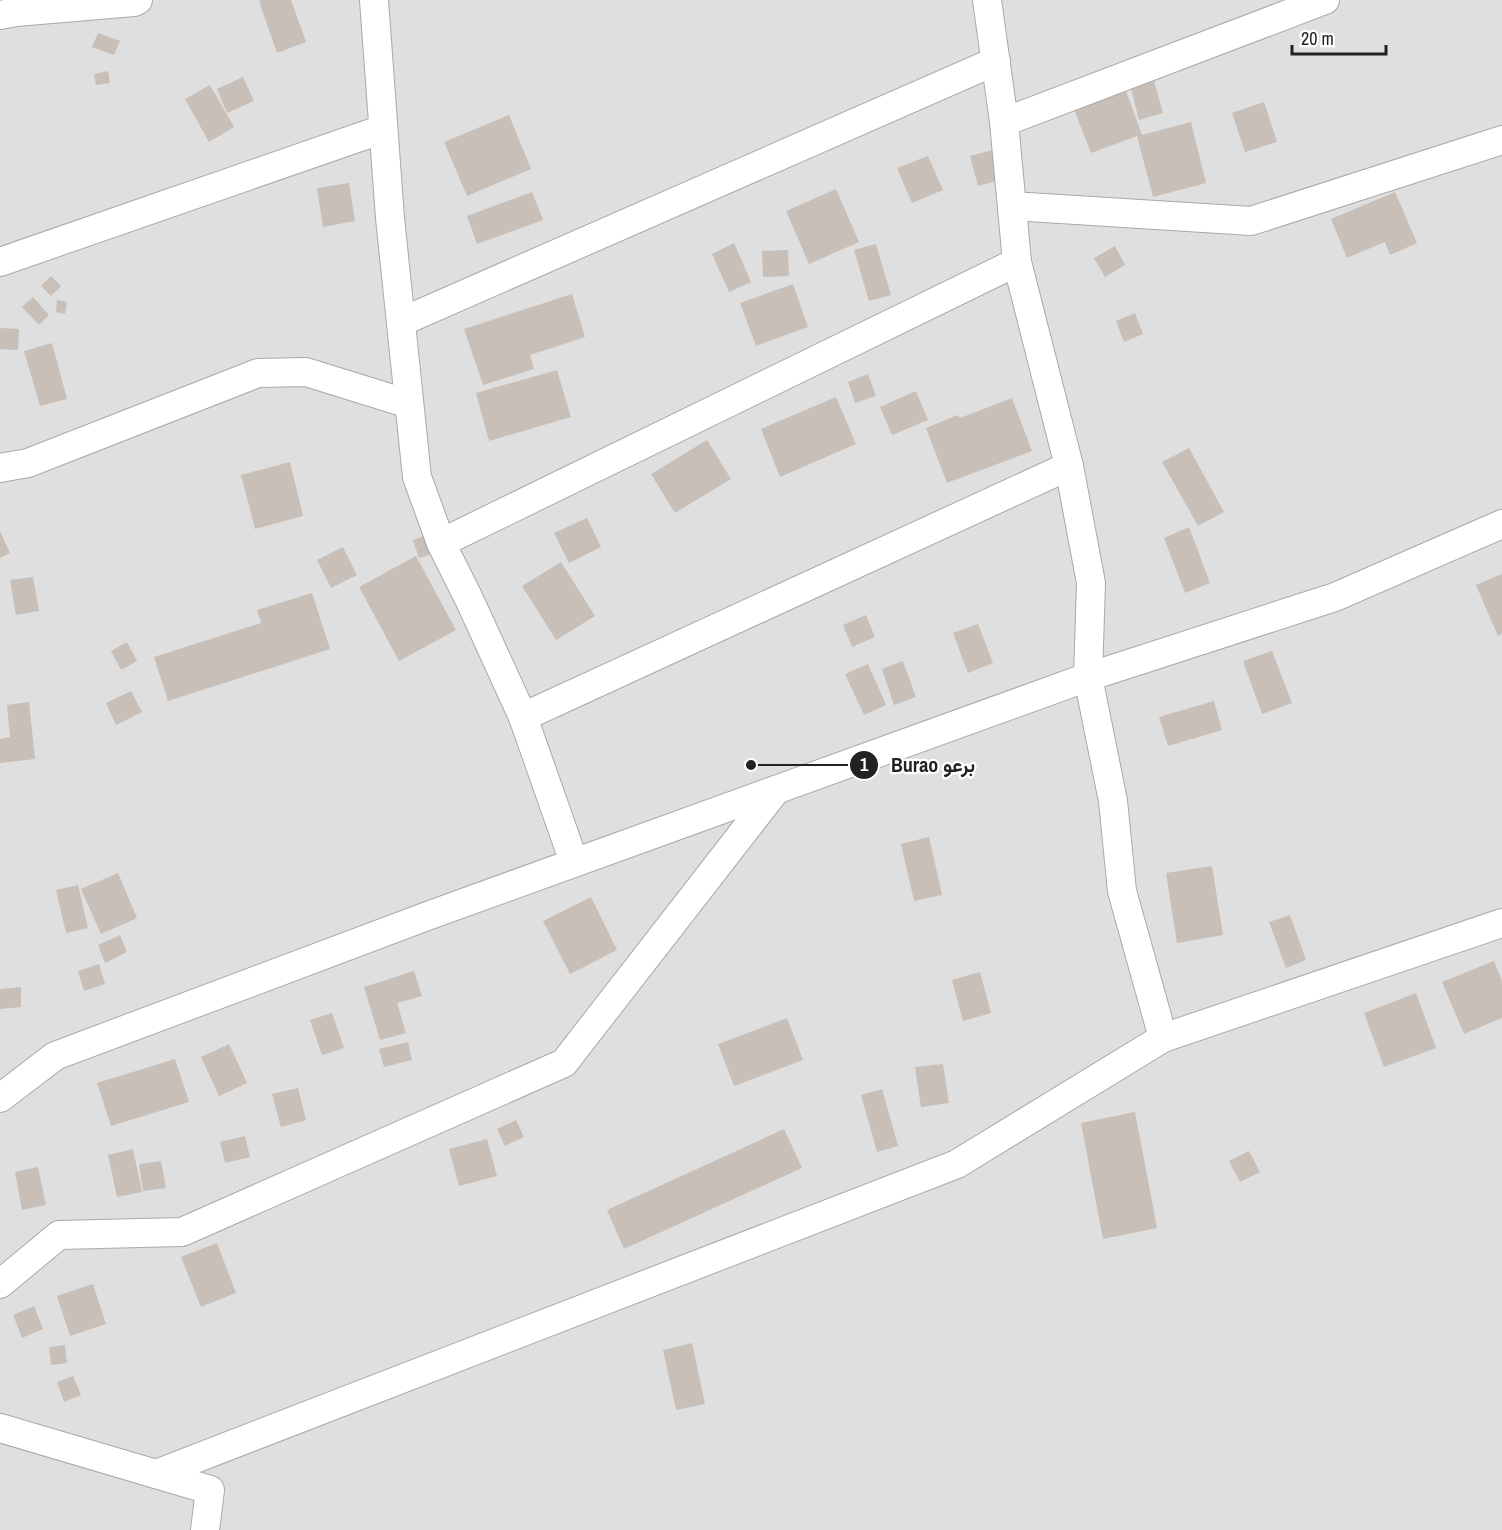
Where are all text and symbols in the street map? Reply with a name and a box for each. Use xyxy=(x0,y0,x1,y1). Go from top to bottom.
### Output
scale bar xyxy=(1292,18,1386,56)
text: 20 m xyxy=(1301,26,1334,51)
callout: Burao برعو xyxy=(849,746,987,784)
text: Burao برعو xyxy=(891,751,975,778)
text: 1 xyxy=(860,752,869,777)

